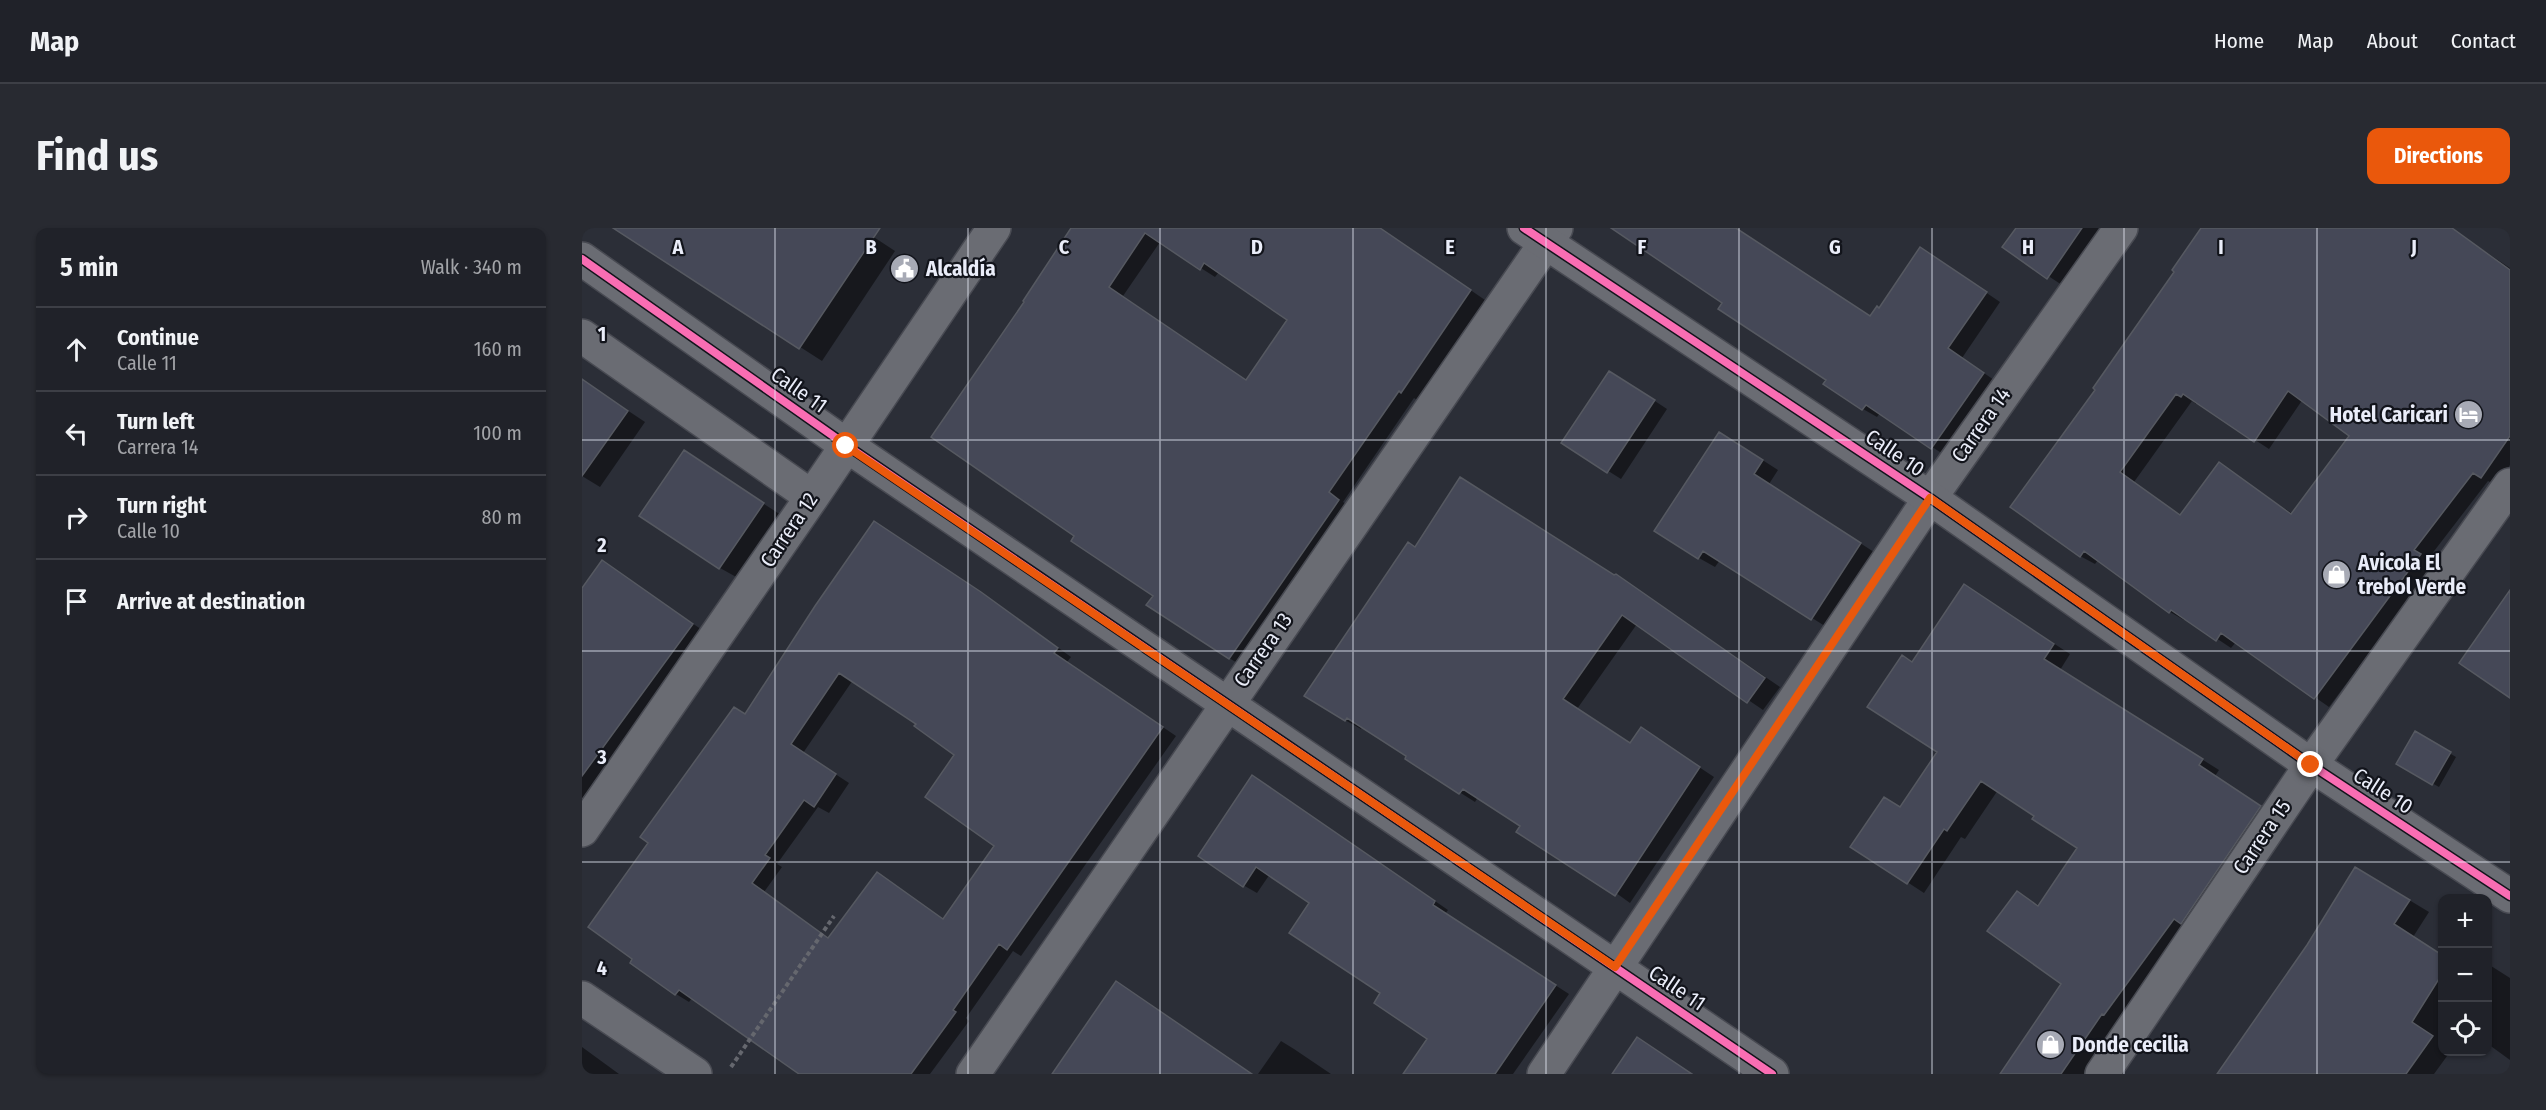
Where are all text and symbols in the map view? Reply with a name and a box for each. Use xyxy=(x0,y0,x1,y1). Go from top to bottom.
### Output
text: Map xyxy=(30,25,79,58)
text: Home xyxy=(2214,28,2264,54)
text: Map xyxy=(2297,28,2334,54)
text: About xyxy=(2367,28,2418,54)
text: Contact xyxy=(2451,28,2516,54)
button: Directions xyxy=(2367,128,2510,184)
text: Find us xyxy=(36,131,158,181)
text: A xyxy=(672,235,685,259)
text: B xyxy=(865,235,877,259)
text: C xyxy=(1059,235,1070,259)
text: D xyxy=(1251,235,1263,259)
text: E xyxy=(1445,235,1455,259)
text: F xyxy=(1638,235,1647,259)
text: G xyxy=(1829,235,1841,259)
text: H xyxy=(2022,235,2034,259)
text: I xyxy=(2218,235,2224,259)
text: J xyxy=(2410,235,2417,259)
text: 5 min xyxy=(60,252,118,283)
public building icon: Alcaldía xyxy=(889,253,921,285)
text: Walk · 340 m xyxy=(421,255,522,279)
place label: Alcaldía xyxy=(925,256,996,282)
text: 1 xyxy=(598,322,606,346)
text: Continue xyxy=(117,324,199,351)
icon: ahead xyxy=(60,333,93,366)
text: 160 m xyxy=(474,337,522,361)
text: Calle 11 xyxy=(117,351,177,375)
street label: Calle 11 xyxy=(766,361,832,419)
street label: Carrera 14 xyxy=(1946,383,2016,467)
hotel icon: Hotel Caricari xyxy=(2453,399,2485,431)
place label: Hotel Caricari xyxy=(2330,402,2448,428)
text: Turn left xyxy=(117,408,195,435)
icon: left xyxy=(60,417,93,450)
text: 100 m xyxy=(473,421,522,445)
street label: Calle 10 xyxy=(1860,424,1930,482)
route start xyxy=(832,432,858,458)
text: Carrera 14 xyxy=(117,435,198,459)
street label: Carrera 12 xyxy=(755,488,823,572)
text: Turn right xyxy=(117,492,206,519)
icon: right xyxy=(60,501,93,534)
text: 80 m xyxy=(482,505,522,529)
text: Calle 10 xyxy=(117,519,180,543)
text: 2 xyxy=(596,533,607,557)
place label: Avicola El trebol Verde xyxy=(2357,550,2467,600)
shop icon: Avicola El trebol Verde xyxy=(2321,559,2353,591)
icon: arrive xyxy=(60,585,93,618)
text: Arrive at destination xyxy=(117,588,305,615)
street label: Carrera 13 xyxy=(1228,608,1298,692)
text: 3 xyxy=(596,745,607,769)
route end xyxy=(2297,751,2323,777)
street label: Calle 10 xyxy=(2348,762,2418,820)
street label: Carrera 15 xyxy=(2227,795,2297,879)
map controls xyxy=(2438,894,2492,1056)
button: + xyxy=(2438,894,2492,948)
button: − xyxy=(2438,948,2492,1002)
text: 4 xyxy=(597,956,607,980)
street label: Calle 11 xyxy=(1644,960,1710,1016)
button: locate xyxy=(2438,1002,2492,1056)
shop icon: Donde cecilia xyxy=(2035,1029,2067,1061)
place label: Donde cecilia xyxy=(2072,1032,2189,1058)

